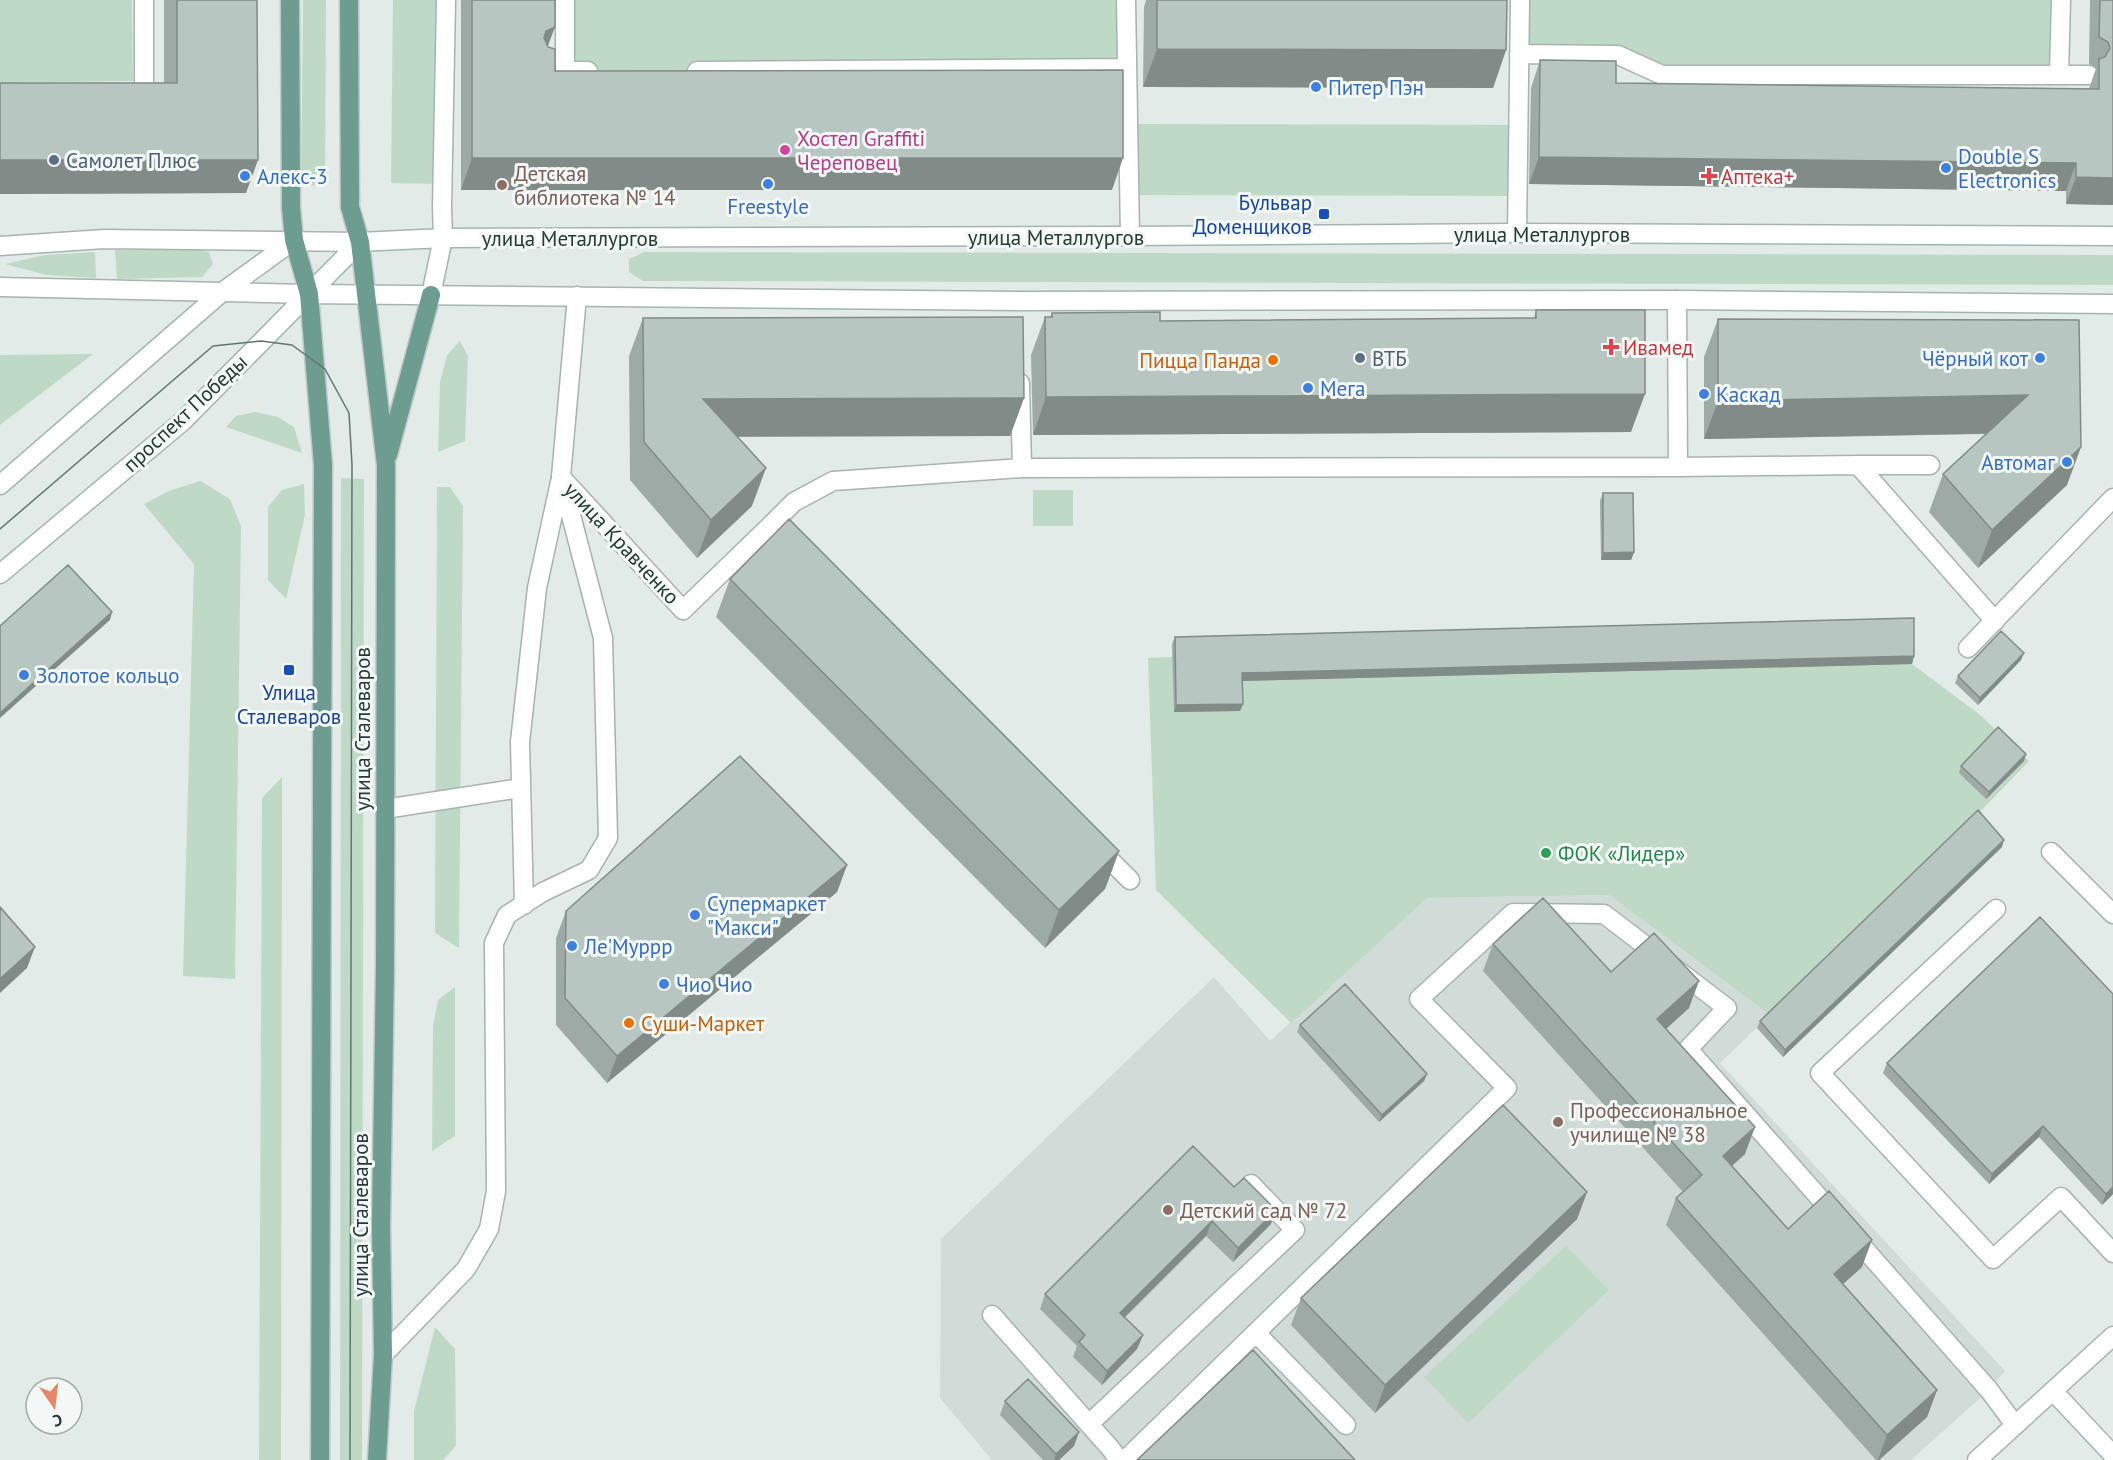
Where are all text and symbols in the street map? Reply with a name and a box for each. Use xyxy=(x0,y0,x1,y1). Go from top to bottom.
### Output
place label: Питер Пэн xyxy=(1328,74,1424,101)
marker: Питер Пэн xyxy=(1309,80,1323,94)
place label: Хостел Graffiti Череповец xyxy=(797,125,925,176)
marker: Хостел Graffiti Череповец xyxy=(778,143,792,157)
place label: Double S Electronics xyxy=(1958,143,2056,194)
place label: Самолет Плюс xyxy=(66,147,197,174)
marker: Самолет Плюс xyxy=(47,153,61,167)
place label: Детская библиотека № 14 xyxy=(514,160,676,211)
marker: Double S Electronics xyxy=(1939,161,1953,175)
place label: Алекс-3 xyxy=(257,163,328,190)
place label: Аптека+ xyxy=(1721,163,1794,190)
marker: Алекс-3 xyxy=(238,169,252,183)
marker: Аптека+ xyxy=(1702,169,1716,183)
marker: Freestyle xyxy=(761,177,775,191)
marker: Детская библиотека № 14 xyxy=(495,178,509,192)
place label: Бульвар Доменщиков xyxy=(1193,189,1312,240)
place label: Freestyle xyxy=(727,193,809,220)
marker: Бульвар Доменщиков xyxy=(1317,207,1331,221)
street label: улица Металлургов xyxy=(1454,221,1630,248)
street label: улица Металлургов xyxy=(968,224,1144,251)
street label: улица Металлургов xyxy=(482,225,658,252)
place label: Ивамед xyxy=(1623,334,1693,361)
marker: Ивамед xyxy=(1604,340,1618,354)
place label: ВТБ xyxy=(1372,345,1407,372)
place label: Чёрный кот xyxy=(1922,345,2029,372)
place label: Пицца Панда xyxy=(1139,347,1261,374)
street label: проспект Победы xyxy=(117,348,253,478)
marker: ВТБ xyxy=(1353,351,1367,365)
marker: Чёрный кот xyxy=(2033,351,2047,365)
marker: Пицца Панда xyxy=(1266,353,1280,367)
place label: Мега xyxy=(1320,375,1365,402)
marker: Мега xyxy=(1301,381,1315,395)
place label: Каскад xyxy=(1716,381,1781,408)
marker: Каскад xyxy=(1697,387,1711,401)
place label: Автомаг xyxy=(1981,449,2055,476)
marker: Автомаг xyxy=(2060,455,2074,469)
street label: улица Кравченко xyxy=(558,476,686,610)
street label: улица Сталеваров xyxy=(349,647,376,811)
place label: Золотое кольцо xyxy=(36,662,180,689)
marker: Улица Сталеваров xyxy=(282,663,296,677)
marker: Золотое кольцо xyxy=(17,668,31,682)
place label: Улица Сталеваров xyxy=(237,679,341,730)
place label: ФОК «Лидер» xyxy=(1558,840,1685,867)
marker: ФОК «Лидер» xyxy=(1539,846,1553,860)
place label: Супермаркет "Макси" xyxy=(707,890,827,941)
marker: Супермаркет "Макси" xyxy=(688,908,702,922)
place label: Ле'Муррр xyxy=(583,933,673,960)
marker: Ле'Муррр xyxy=(565,939,579,953)
place label: Чио Чио xyxy=(676,971,752,998)
marker: Чио Чио xyxy=(657,977,671,991)
place label: Суши-Маркет xyxy=(641,1010,765,1037)
marker: Суши-Маркет xyxy=(622,1016,636,1030)
place label: Профессиональное училище № 38 xyxy=(1570,1097,1748,1148)
marker: Профессиональное училище № 38 xyxy=(1551,1115,1565,1129)
street label: улица Сталеваров xyxy=(347,1133,374,1297)
place label: Детский сад № 72 xyxy=(1180,1197,1347,1224)
marker: Детский сад № 72 xyxy=(1161,1203,1175,1217)
north arrow xyxy=(24,1376,84,1436)
text: С xyxy=(51,1410,64,1431)

